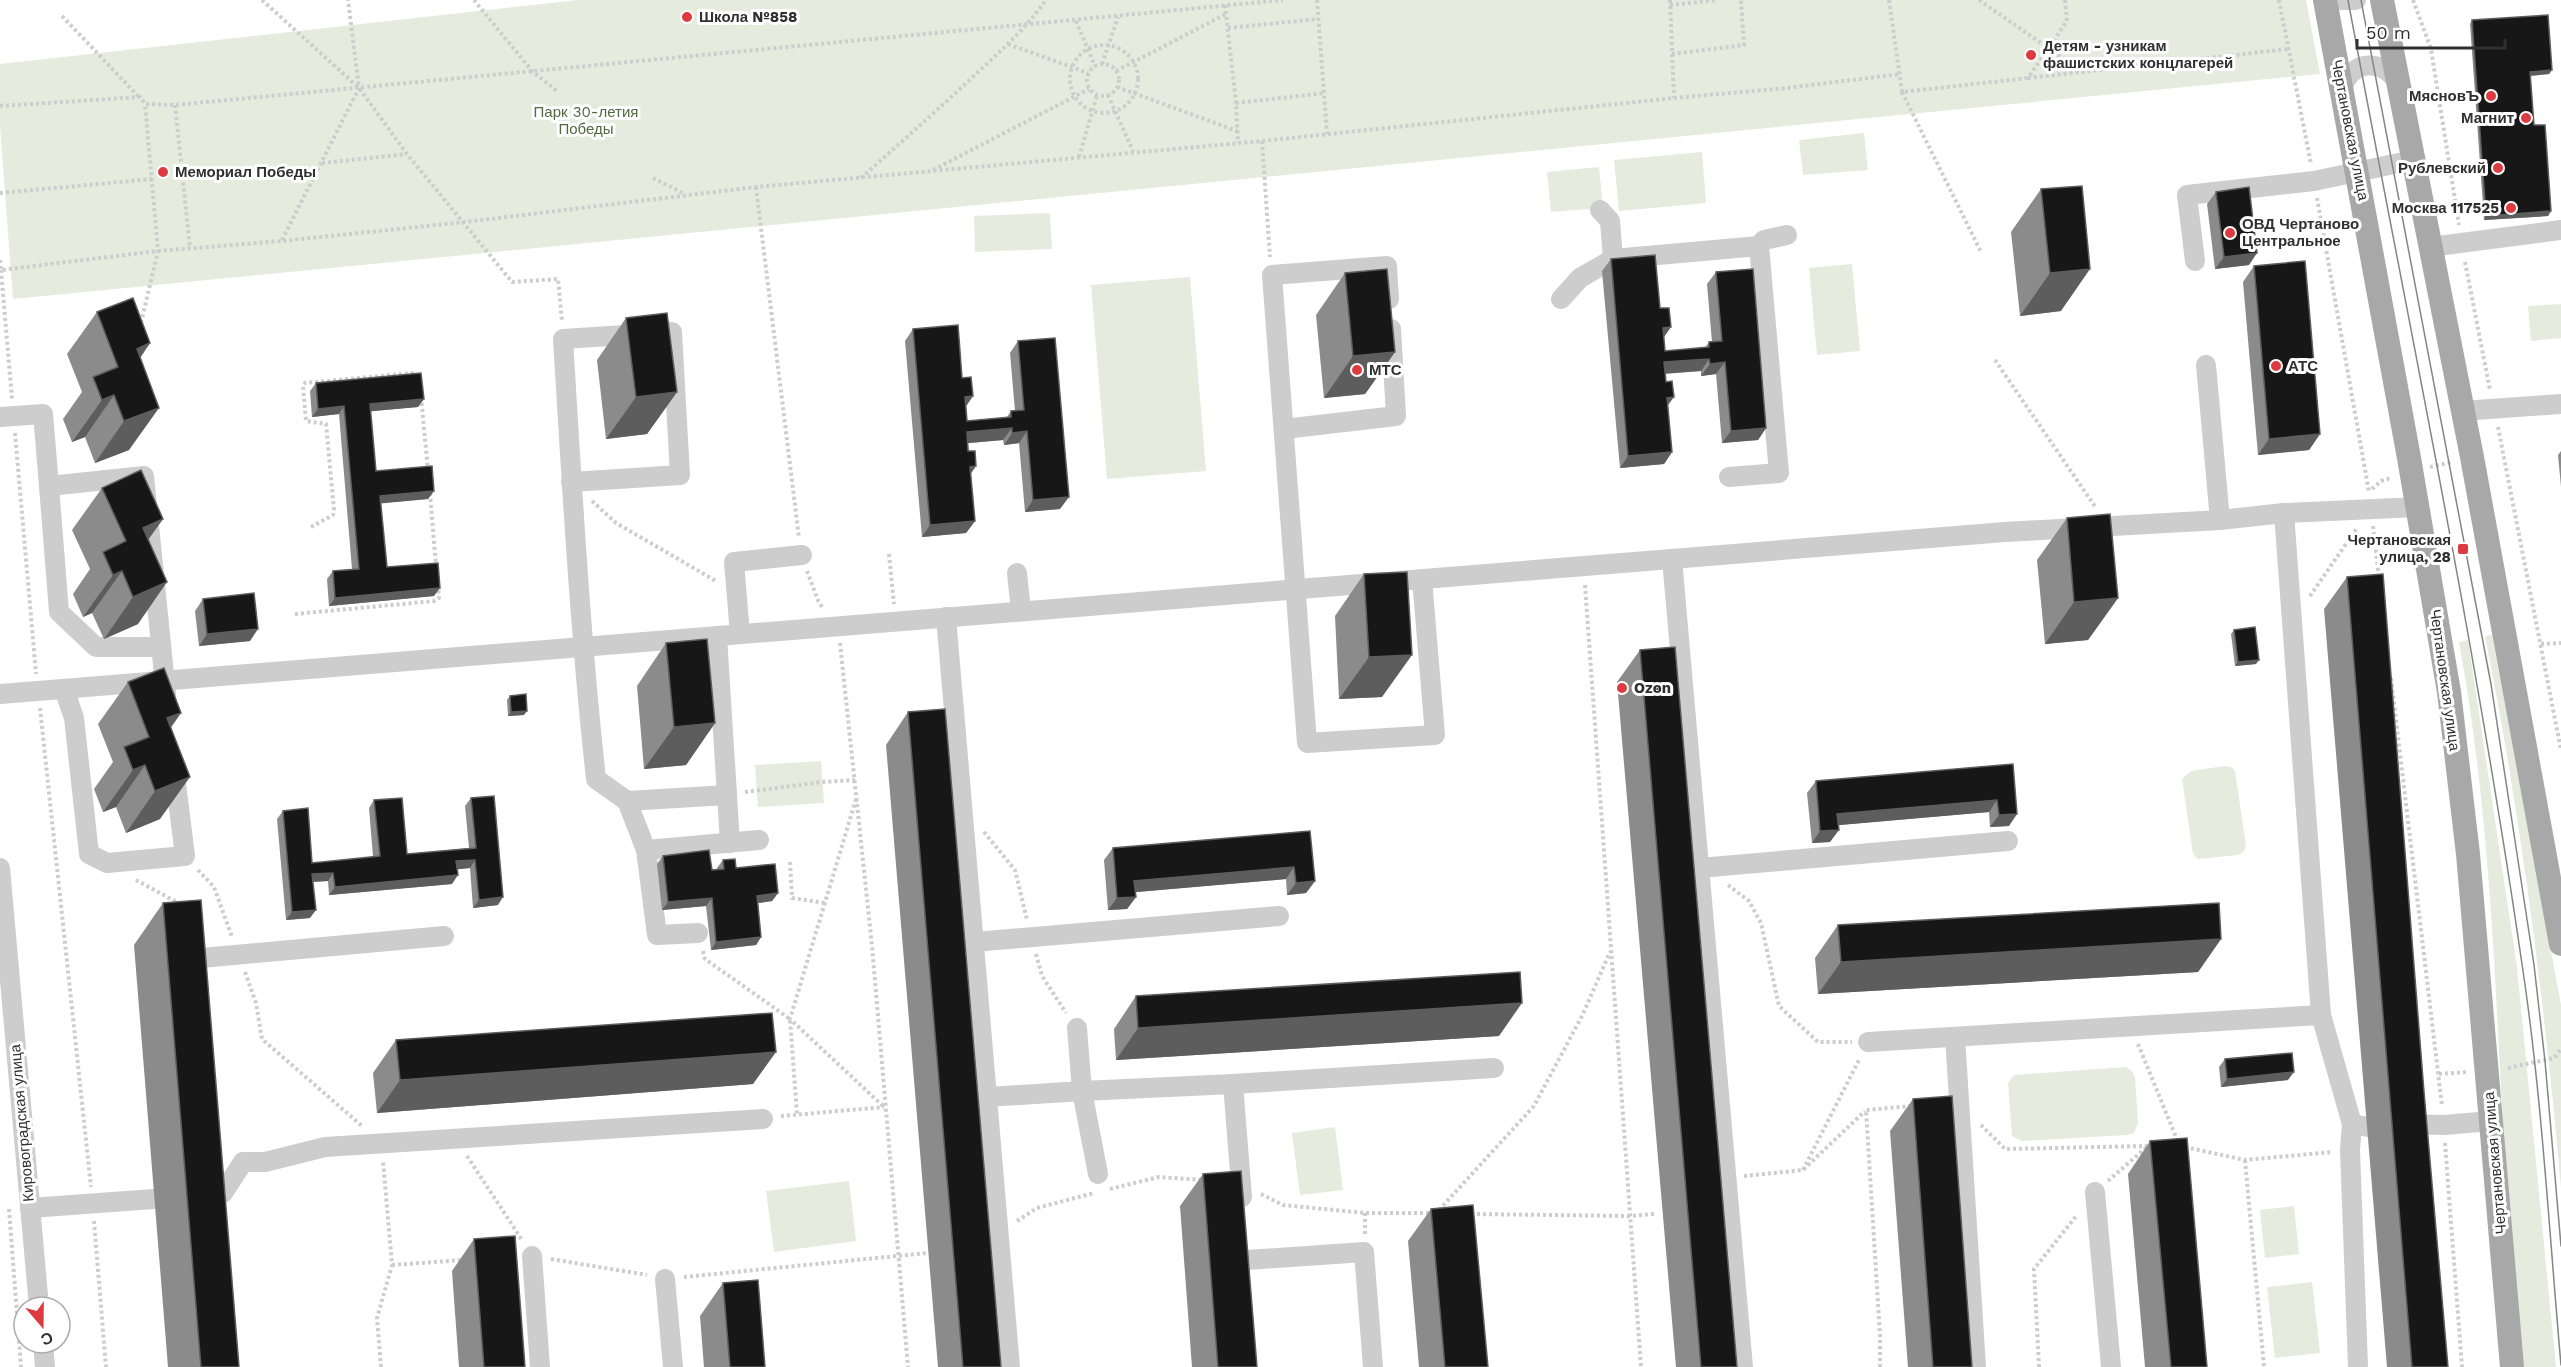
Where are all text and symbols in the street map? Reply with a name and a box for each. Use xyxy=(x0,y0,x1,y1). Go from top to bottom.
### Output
place label: Школа №858 xyxy=(699,8,797,26)
marker: Школа №858 xyxy=(680,10,694,24)
scale bar xyxy=(2357,12,2506,50)
text: 50 m xyxy=(2366,22,2411,43)
place label: Детям - узникам фашистских концлагерей xyxy=(2043,37,2233,72)
marker: Детям - узникам фашистских концлагерей xyxy=(2024,48,2038,62)
street label: Чертановская улица xyxy=(2328,58,2373,203)
place label: МясновЪ xyxy=(2409,87,2479,105)
marker: МясновЪ xyxy=(2484,89,2498,103)
park label: Парк 30-летия Победы xyxy=(534,103,638,138)
place label: Магнит xyxy=(2461,109,2514,127)
marker: Магнит xyxy=(2519,111,2533,125)
place label: Рублевский xyxy=(2398,159,2486,177)
marker: Рублевский xyxy=(2491,161,2505,175)
place label: Мемориал Победы xyxy=(175,163,316,181)
marker: Мемориал Победы xyxy=(156,165,170,179)
place label: Москва 117525 xyxy=(2392,199,2499,217)
marker: Москва 117525 xyxy=(2504,201,2518,215)
place label: ОВД Чертаново Центральное xyxy=(2242,215,2359,250)
marker: ОВД Чертаново Центральное xyxy=(2223,226,2237,240)
place label: АТС xyxy=(2288,357,2318,375)
marker: АТС xyxy=(2269,359,2283,373)
place label: МТС xyxy=(1369,361,1402,379)
marker: МТС xyxy=(1350,363,1364,377)
place label: Чертановская улица, 28 xyxy=(2347,531,2451,566)
marker: Чертановская улица, 28 xyxy=(2456,542,2470,556)
street label: Чертановская улица xyxy=(2426,608,2464,753)
place label: Ozon xyxy=(1634,679,1671,697)
marker: Ozon xyxy=(1615,681,1629,695)
street label: Кировоградская улица xyxy=(6,1043,38,1203)
street label: Чертановская улица xyxy=(2480,1090,2510,1235)
north arrow xyxy=(12,1295,72,1355)
text: С xyxy=(38,1328,56,1350)

